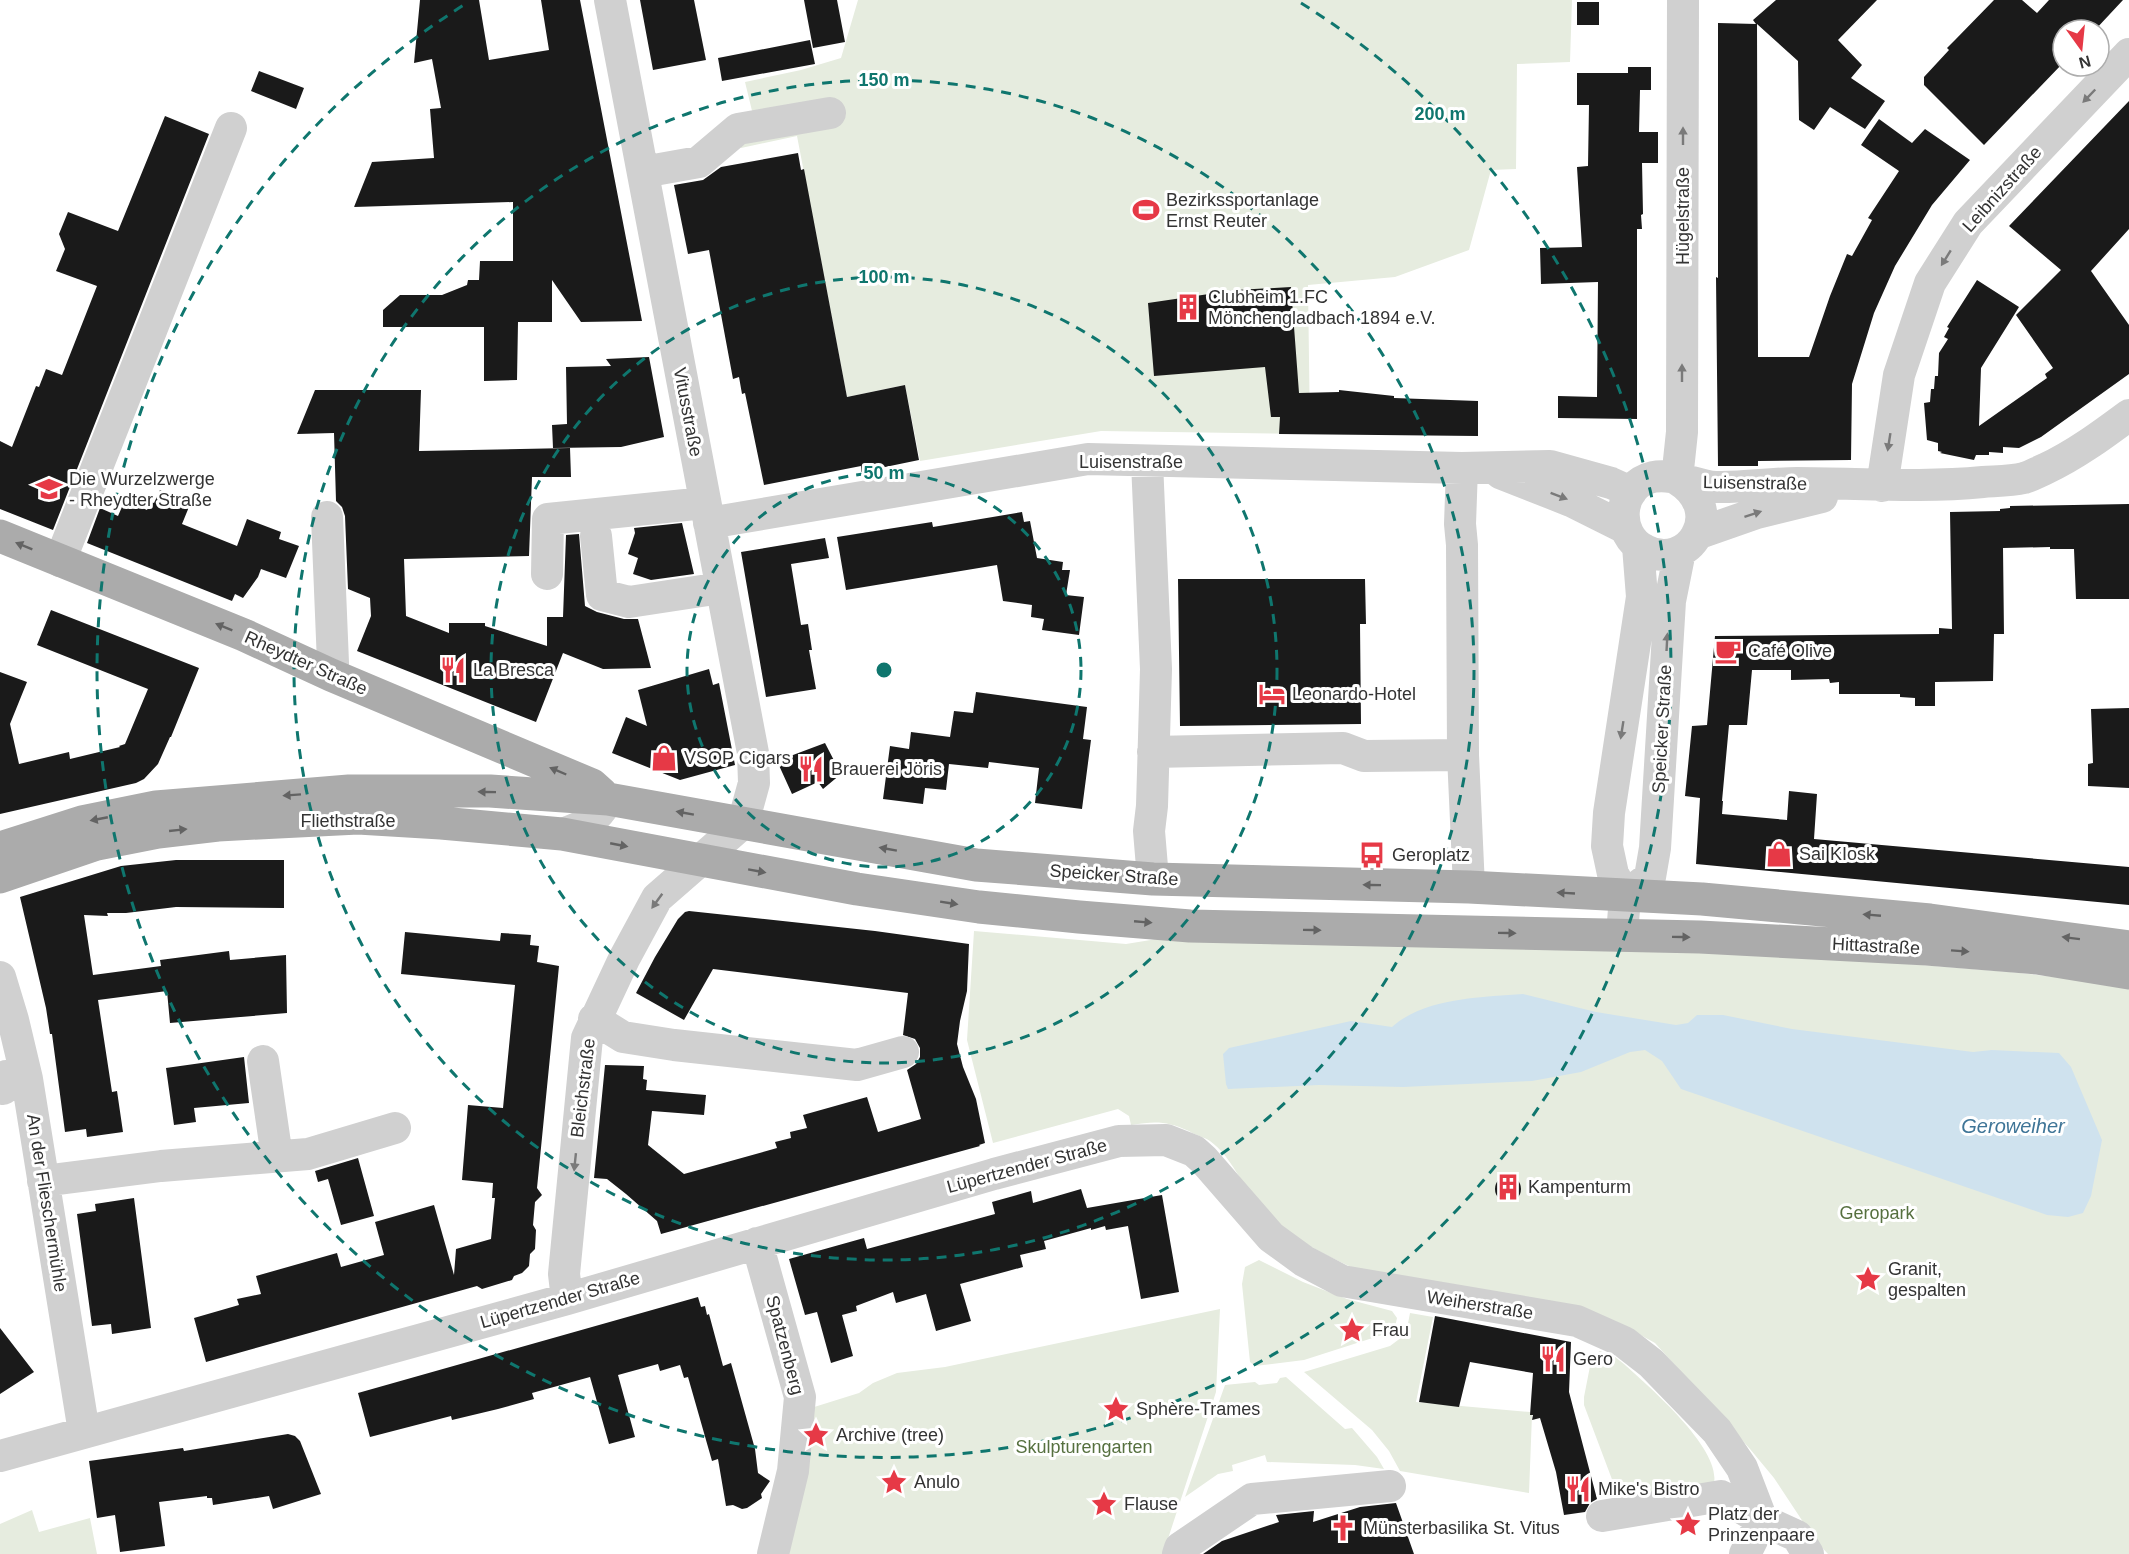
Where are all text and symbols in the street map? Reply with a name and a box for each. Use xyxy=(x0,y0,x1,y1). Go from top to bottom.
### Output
north arrow xyxy=(2051,18,2111,78)
text: N xyxy=(2077,52,2093,72)
text: 150 m xyxy=(858,70,910,90)
one-way arrow xyxy=(2082,89,2096,103)
text: 200 m xyxy=(1414,104,1466,124)
one-way arrow xyxy=(1678,127,1688,146)
street label: Leibnizstraße xyxy=(1958,142,2046,236)
street label: Hügelstraße xyxy=(1673,167,1693,265)
place label: Bezirkssportanlage Ernst Reuter xyxy=(1166,190,1319,231)
sports icon: Bezirkssportanlage Ernst Reuter xyxy=(1131,195,1161,225)
one-way arrow xyxy=(1940,249,1951,266)
text: 100 m xyxy=(858,267,910,287)
place label: Clubheim 1.FC Mönchengladbach 1894 e.V. xyxy=(1208,287,1436,328)
building icon: Clubheim 1.FC Mönchengladbach 1894 e.V. xyxy=(1173,292,1203,322)
one-way arrow xyxy=(1677,364,1687,383)
street label: Vitusstraße xyxy=(670,366,706,458)
one-way arrow xyxy=(1884,433,1893,452)
street label: Luisenstraße xyxy=(1079,452,1183,472)
text: 50 m xyxy=(863,463,905,483)
place label: Die Wurzelzwerge - Rheydter Straße xyxy=(69,469,215,510)
street label: Luisenstraße xyxy=(1703,472,1807,494)
school or university icon: Die Wurzelzwerge - Rheydter Straße xyxy=(34,474,64,504)
one-way arrow xyxy=(1550,492,1568,501)
one-way arrow xyxy=(1744,509,1762,519)
one-way arrow xyxy=(15,541,33,550)
one-way arrow xyxy=(215,622,233,632)
street label: Rheydter Straße xyxy=(242,627,370,699)
one-way arrow xyxy=(1663,633,1672,652)
cafe icon: Café Olive xyxy=(1713,636,1743,666)
place label: Café Olive xyxy=(1748,641,1832,661)
restaurant icon: La Bresca xyxy=(438,655,468,685)
place label: La Bresca xyxy=(473,660,555,680)
centre of rings xyxy=(874,660,894,680)
street label: Speicker Straße xyxy=(1649,664,1675,794)
hotel icon: Leonardo-Hotel xyxy=(1257,679,1287,709)
place label: Leonardo-Hotel xyxy=(1292,684,1416,704)
one-way arrow xyxy=(1617,720,1626,739)
shop icon: VSOP Cigars xyxy=(649,743,679,773)
place label: VSOP Cigars xyxy=(684,748,791,768)
restaurant icon: Brauerei Jöris xyxy=(796,754,826,784)
place label: Brauerei Jöris xyxy=(831,759,942,779)
one-way arrow xyxy=(548,766,566,776)
one-way arrow xyxy=(477,787,496,796)
one-way arrow xyxy=(282,791,301,800)
one-way arrow xyxy=(675,808,694,817)
street label: Fliethstraße xyxy=(300,811,396,831)
one-way arrow xyxy=(89,815,108,824)
one-way arrow xyxy=(168,825,187,835)
shop icon: Sai KIosk xyxy=(1764,839,1794,869)
bus stop icon: Geroplatz xyxy=(1357,840,1387,870)
one-way arrow xyxy=(610,841,629,850)
one-way arrow xyxy=(878,844,897,853)
place label: Sai KIosk xyxy=(1799,844,1876,864)
place label: Geroplatz xyxy=(1392,845,1470,865)
street label: Speicker Straße xyxy=(1049,861,1179,889)
one-way arrow xyxy=(748,867,767,876)
one-way arrow xyxy=(1362,880,1381,890)
one-way arrow xyxy=(1557,888,1576,897)
one-way arrow xyxy=(651,892,663,908)
one-way arrow xyxy=(940,898,959,907)
one-way arrow xyxy=(1862,910,1881,920)
one-way arrow xyxy=(1134,917,1153,927)
one-way arrow xyxy=(1303,925,1322,934)
one-way arrow xyxy=(1498,929,1517,938)
one-way arrow xyxy=(1671,932,1690,941)
street label: Hittastraße xyxy=(1832,934,1920,958)
one-way arrow xyxy=(2062,934,2081,943)
one-way arrow xyxy=(1950,946,1969,955)
street label: Bleichstraße xyxy=(567,1037,599,1139)
street label: An der Flieschermühle xyxy=(23,1112,71,1294)
water label: Geroweiher xyxy=(1961,1115,2066,1137)
street label: Lüpertzender Straße xyxy=(945,1135,1109,1197)
one-way arrow xyxy=(570,1153,580,1172)
building icon: Kampenturm xyxy=(1493,1172,1523,1202)
place label: Kampenturm xyxy=(1528,1177,1631,1197)
park label: Geropark xyxy=(1839,1203,1916,1223)
place label: Granit, gespalten xyxy=(1888,1259,1966,1300)
place icon: Granit, gespalten xyxy=(1853,1264,1883,1294)
street label: Lüpertzender Straße xyxy=(478,1268,642,1332)
street label: Weiherstraße xyxy=(1425,1287,1535,1323)
street label: Spatzenberg xyxy=(762,1293,808,1397)
place icon: Frau xyxy=(1337,1315,1367,1345)
place label: Frau xyxy=(1372,1320,1409,1340)
restaurant icon: Gero xyxy=(1538,1344,1568,1374)
place label: Gero xyxy=(1573,1349,1613,1369)
place icon: Sphère-Trames xyxy=(1101,1394,1131,1424)
place label: Sphère-Trames xyxy=(1136,1399,1260,1419)
place icon: Archive (tree) xyxy=(801,1420,831,1450)
place label: Archive (tree) xyxy=(836,1425,944,1445)
park label: Skulpturengarten xyxy=(1015,1437,1153,1457)
place icon: Anulo xyxy=(879,1467,909,1497)
place label: Anulo xyxy=(914,1472,960,1492)
restaurant icon: Mike's Bistro xyxy=(1563,1474,1593,1504)
place label: Mike's Bistro xyxy=(1598,1479,1699,1499)
place icon: Flause xyxy=(1089,1489,1119,1519)
place label: Flause xyxy=(1124,1494,1178,1514)
place label: Platz der Prinzenpaare xyxy=(1708,1504,1815,1545)
place icon: Platz der Prinzenpaare xyxy=(1673,1509,1703,1539)
church icon: Münsterbasilika St. Vitus xyxy=(1328,1513,1358,1543)
place label: Münsterbasilika St. Vitus xyxy=(1363,1518,1560,1538)

